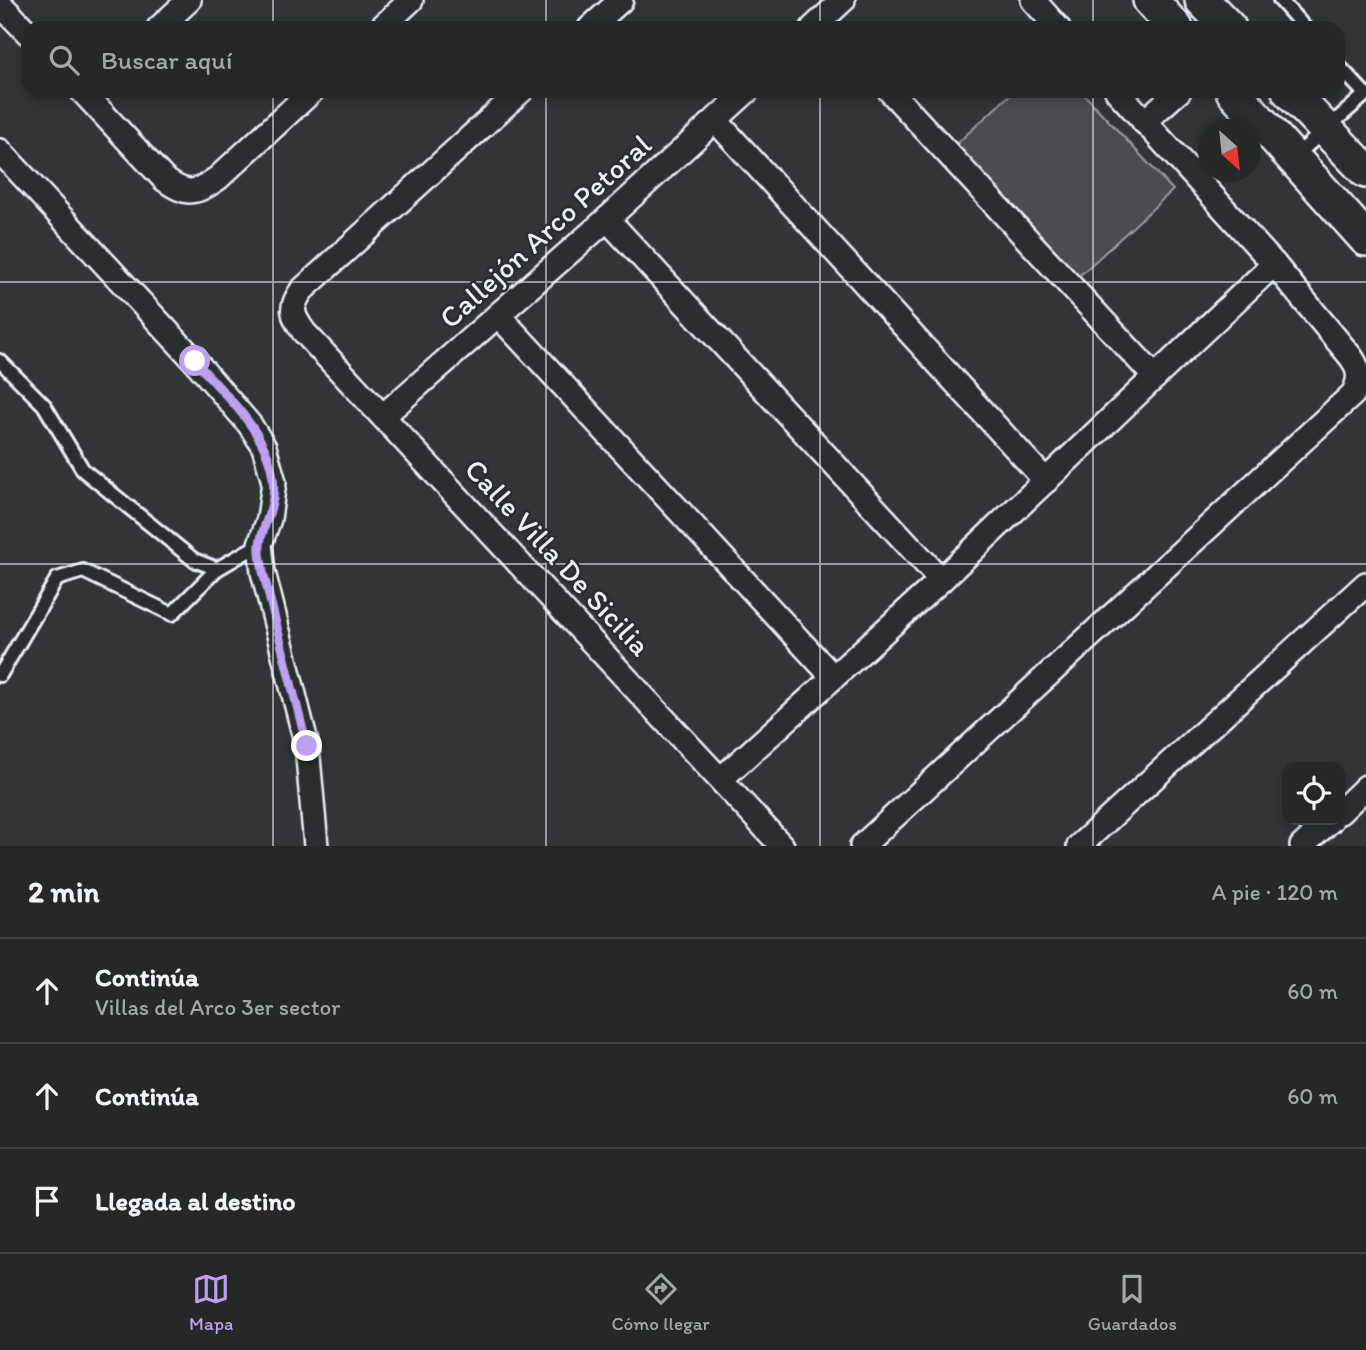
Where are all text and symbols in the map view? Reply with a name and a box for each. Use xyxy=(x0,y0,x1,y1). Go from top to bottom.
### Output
search box xyxy=(21,21,1345,98)
icon: search xyxy=(45,41,83,79)
text: Buscar aquí xyxy=(101,44,232,76)
north arrow xyxy=(1198,119,1261,182)
street label: Callejón Arco Petoral xyxy=(431,126,659,336)
route start xyxy=(179,345,210,376)
street label: Calle Villa De Sicilia xyxy=(457,451,659,664)
route end xyxy=(291,730,322,761)
map controls xyxy=(1282,762,1345,825)
button: locate xyxy=(1282,762,1345,825)
text: 2 min xyxy=(28,873,99,910)
text: A pie · 120 m xyxy=(1212,878,1338,906)
text: Continúa xyxy=(95,961,199,993)
icon: ahead xyxy=(28,972,66,1010)
text: 60 m xyxy=(1287,977,1338,1005)
text: Villas del Arco 3er sector xyxy=(95,993,340,1021)
icon: ahead xyxy=(28,1077,66,1115)
text: Continúa xyxy=(95,1080,199,1112)
text: 60 m xyxy=(1287,1082,1338,1110)
icon: arrive xyxy=(28,1182,66,1220)
text: Llegada al destino xyxy=(95,1185,296,1217)
tab: Mapa xyxy=(189,1270,233,1335)
tab: Cómo llegar xyxy=(611,1270,710,1335)
tab: Guardados xyxy=(1088,1270,1177,1335)

